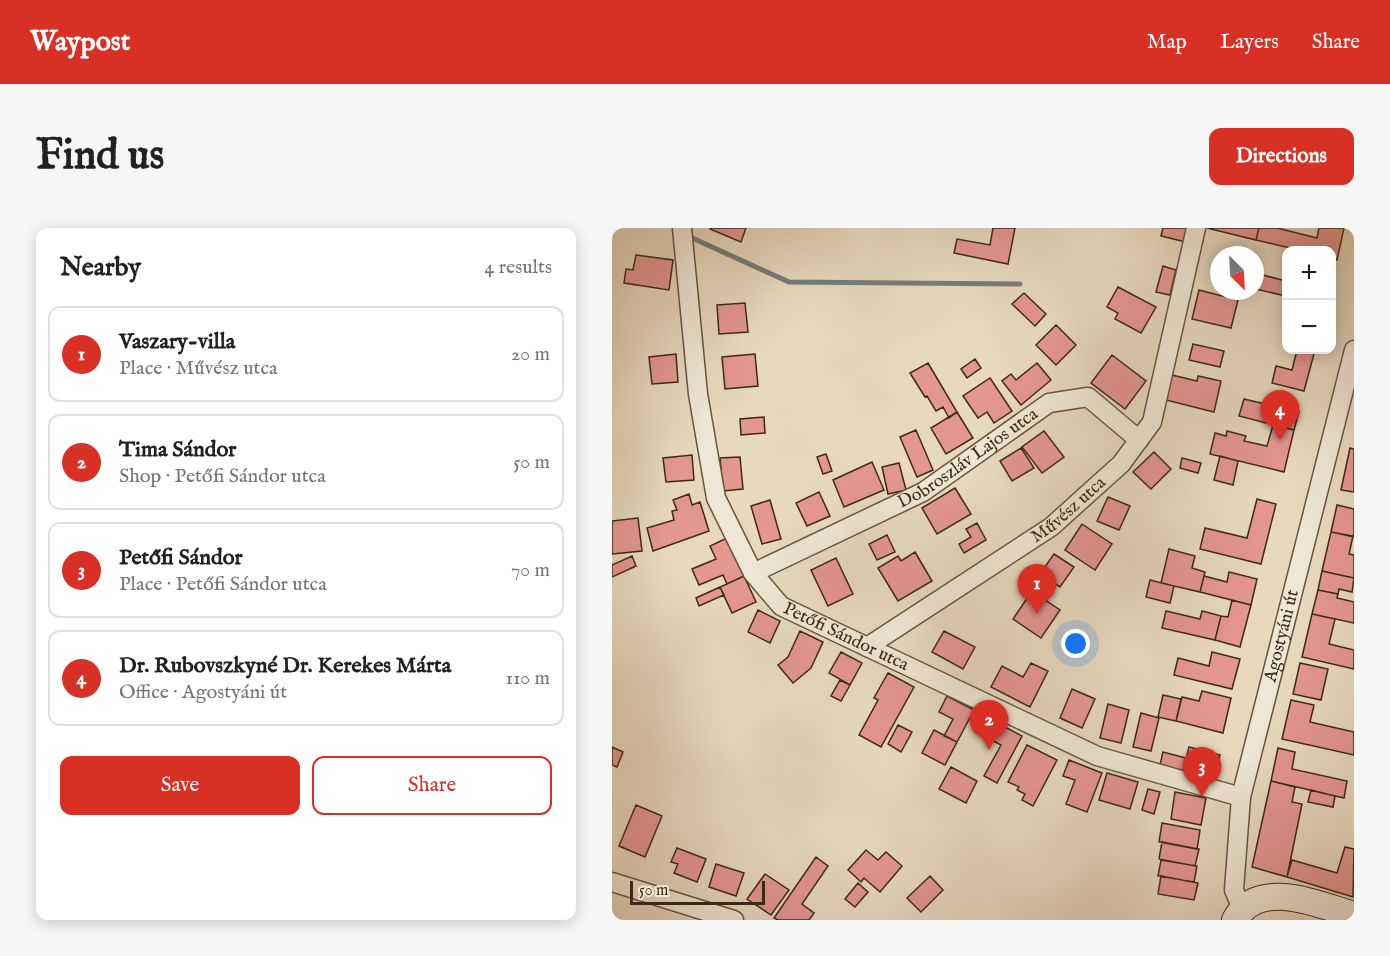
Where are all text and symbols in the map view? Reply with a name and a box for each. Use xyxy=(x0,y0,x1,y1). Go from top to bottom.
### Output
text: Waypost xyxy=(30,25,130,60)
text: Map xyxy=(1147,29,1187,56)
text: Layers xyxy=(1220,29,1279,56)
text: Share xyxy=(1312,29,1360,56)
button: Directions xyxy=(1209,128,1354,185)
text: Find us xyxy=(36,130,164,183)
north arrow xyxy=(1210,246,1264,300)
map controls xyxy=(1282,246,1336,354)
button: + xyxy=(1282,246,1336,300)
text: Nearby xyxy=(60,251,141,284)
text: 4 results xyxy=(485,255,552,280)
button: − xyxy=(1282,300,1336,354)
text: Vaszary-villa xyxy=(119,328,235,356)
text: 1 xyxy=(78,342,85,367)
text: 20 m xyxy=(511,342,550,367)
text: Place · Művész utca xyxy=(119,356,278,381)
pin: 4 xyxy=(1260,390,1300,440)
street label: Dobroszláv Lajos utca xyxy=(894,403,1043,514)
text: Tima Sándor xyxy=(119,436,236,464)
text: 2 xyxy=(77,450,86,475)
text: 50 m xyxy=(513,450,550,475)
text: Shop · Petőfi Sándor utca xyxy=(119,464,326,489)
street label: Művész utca xyxy=(1027,471,1111,548)
text: Petőfi Sándor xyxy=(119,544,243,572)
text: 3 xyxy=(78,558,85,583)
text: 70 m xyxy=(511,558,550,583)
pin: 1 xyxy=(1018,564,1056,614)
text: Place · Petőfi Sándor utca xyxy=(119,572,327,597)
street label: Agostyáni út xyxy=(1259,587,1304,686)
street label: Petőfi Sándor utca xyxy=(779,597,913,676)
your location xyxy=(1061,629,1090,658)
text: Dr. Rubovszkyné Dr. Kerekes Márta xyxy=(119,652,451,680)
text: 4 xyxy=(77,666,86,691)
text: 110 m xyxy=(506,666,550,691)
text: Office · Agostyáni út xyxy=(119,680,287,705)
pin: 2 xyxy=(970,700,1009,750)
pin: 3 xyxy=(1182,748,1222,797)
button: Save xyxy=(60,756,300,815)
button: Share xyxy=(312,756,552,815)
scale bar xyxy=(630,878,765,906)
text: 50 m xyxy=(639,881,668,901)

